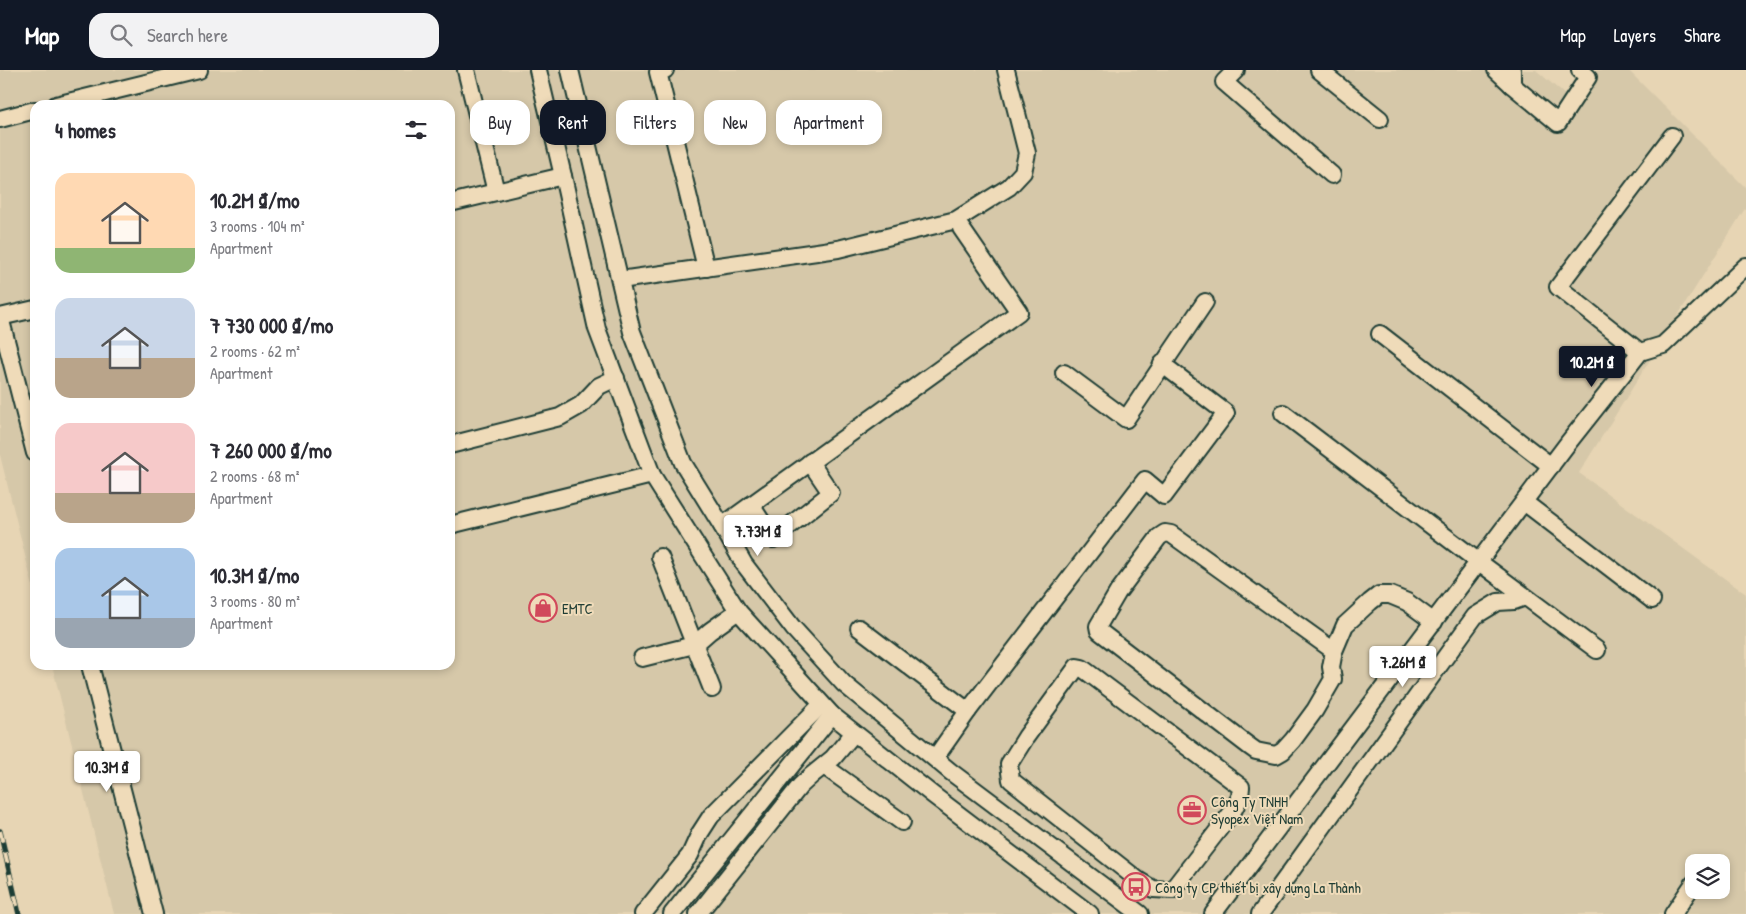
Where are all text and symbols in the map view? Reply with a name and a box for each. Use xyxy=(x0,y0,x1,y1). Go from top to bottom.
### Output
search box xyxy=(89,13,439,58)
text: Map xyxy=(25,19,59,51)
icon: search xyxy=(107,21,135,49)
text: Search here xyxy=(147,22,228,48)
text: Map xyxy=(1560,23,1586,48)
text: Layers xyxy=(1614,23,1656,48)
text: Share xyxy=(1684,23,1721,48)
chip: Buy xyxy=(470,100,530,145)
chip: Rent xyxy=(540,100,606,145)
chip: Filters xyxy=(616,100,694,145)
chip: New xyxy=(704,100,766,145)
chip: Apartment xyxy=(776,100,882,145)
text: 4 homes xyxy=(55,116,116,145)
icon: filters xyxy=(402,116,430,144)
text: 10.2M ₫/mo xyxy=(210,186,300,215)
icon: home xyxy=(95,193,155,253)
text: 3 rooms · 104 m² xyxy=(210,215,305,237)
text: Apartment xyxy=(210,237,273,259)
text: 7 730 000 ₫/mo xyxy=(210,311,333,340)
icon: home xyxy=(95,318,155,378)
text: 2 rooms · 62 m² xyxy=(210,340,300,362)
pin: 10.2M ₫ xyxy=(1546,346,1638,388)
text: 10.2M ₫ xyxy=(1570,351,1614,373)
text: Apartment xyxy=(210,362,273,384)
text: 7 260 000 ₫/mo xyxy=(210,436,332,465)
icon: home xyxy=(95,443,155,503)
text: 2 rooms · 68 m² xyxy=(210,465,299,487)
text: Apartment xyxy=(210,487,273,509)
pin: 7.73M ₫ xyxy=(712,514,804,557)
text: 7.73M ₫ xyxy=(735,520,781,542)
text: 10.3M ₫/mo xyxy=(210,561,299,590)
icon: home xyxy=(95,568,155,628)
text: 3 rooms · 80 m² xyxy=(210,590,300,612)
shop icon: EMTC xyxy=(528,593,558,623)
place label: EMTC xyxy=(562,598,593,619)
text: Apartment xyxy=(210,612,273,634)
pin: 7.26M ₫ xyxy=(1357,646,1449,688)
text: 7.26M ₫ xyxy=(1380,651,1426,673)
pin: 10.3M ₫ xyxy=(61,750,153,793)
text: 10.3M ₫ xyxy=(85,756,129,778)
place label: Công Ty TNHH Syopex Việt Nam xyxy=(1211,791,1303,829)
office icon: Công Ty TNHH Syopex Việt Nam xyxy=(1177,795,1207,825)
map controls xyxy=(1685,854,1730,899)
button: layers xyxy=(1685,854,1730,899)
bus stop icon: Công ty CP thiết bị xây dựng La Thành xyxy=(1121,872,1151,902)
place label: Công ty CP thiết bị xây dựng La Thành xyxy=(1155,877,1361,898)

